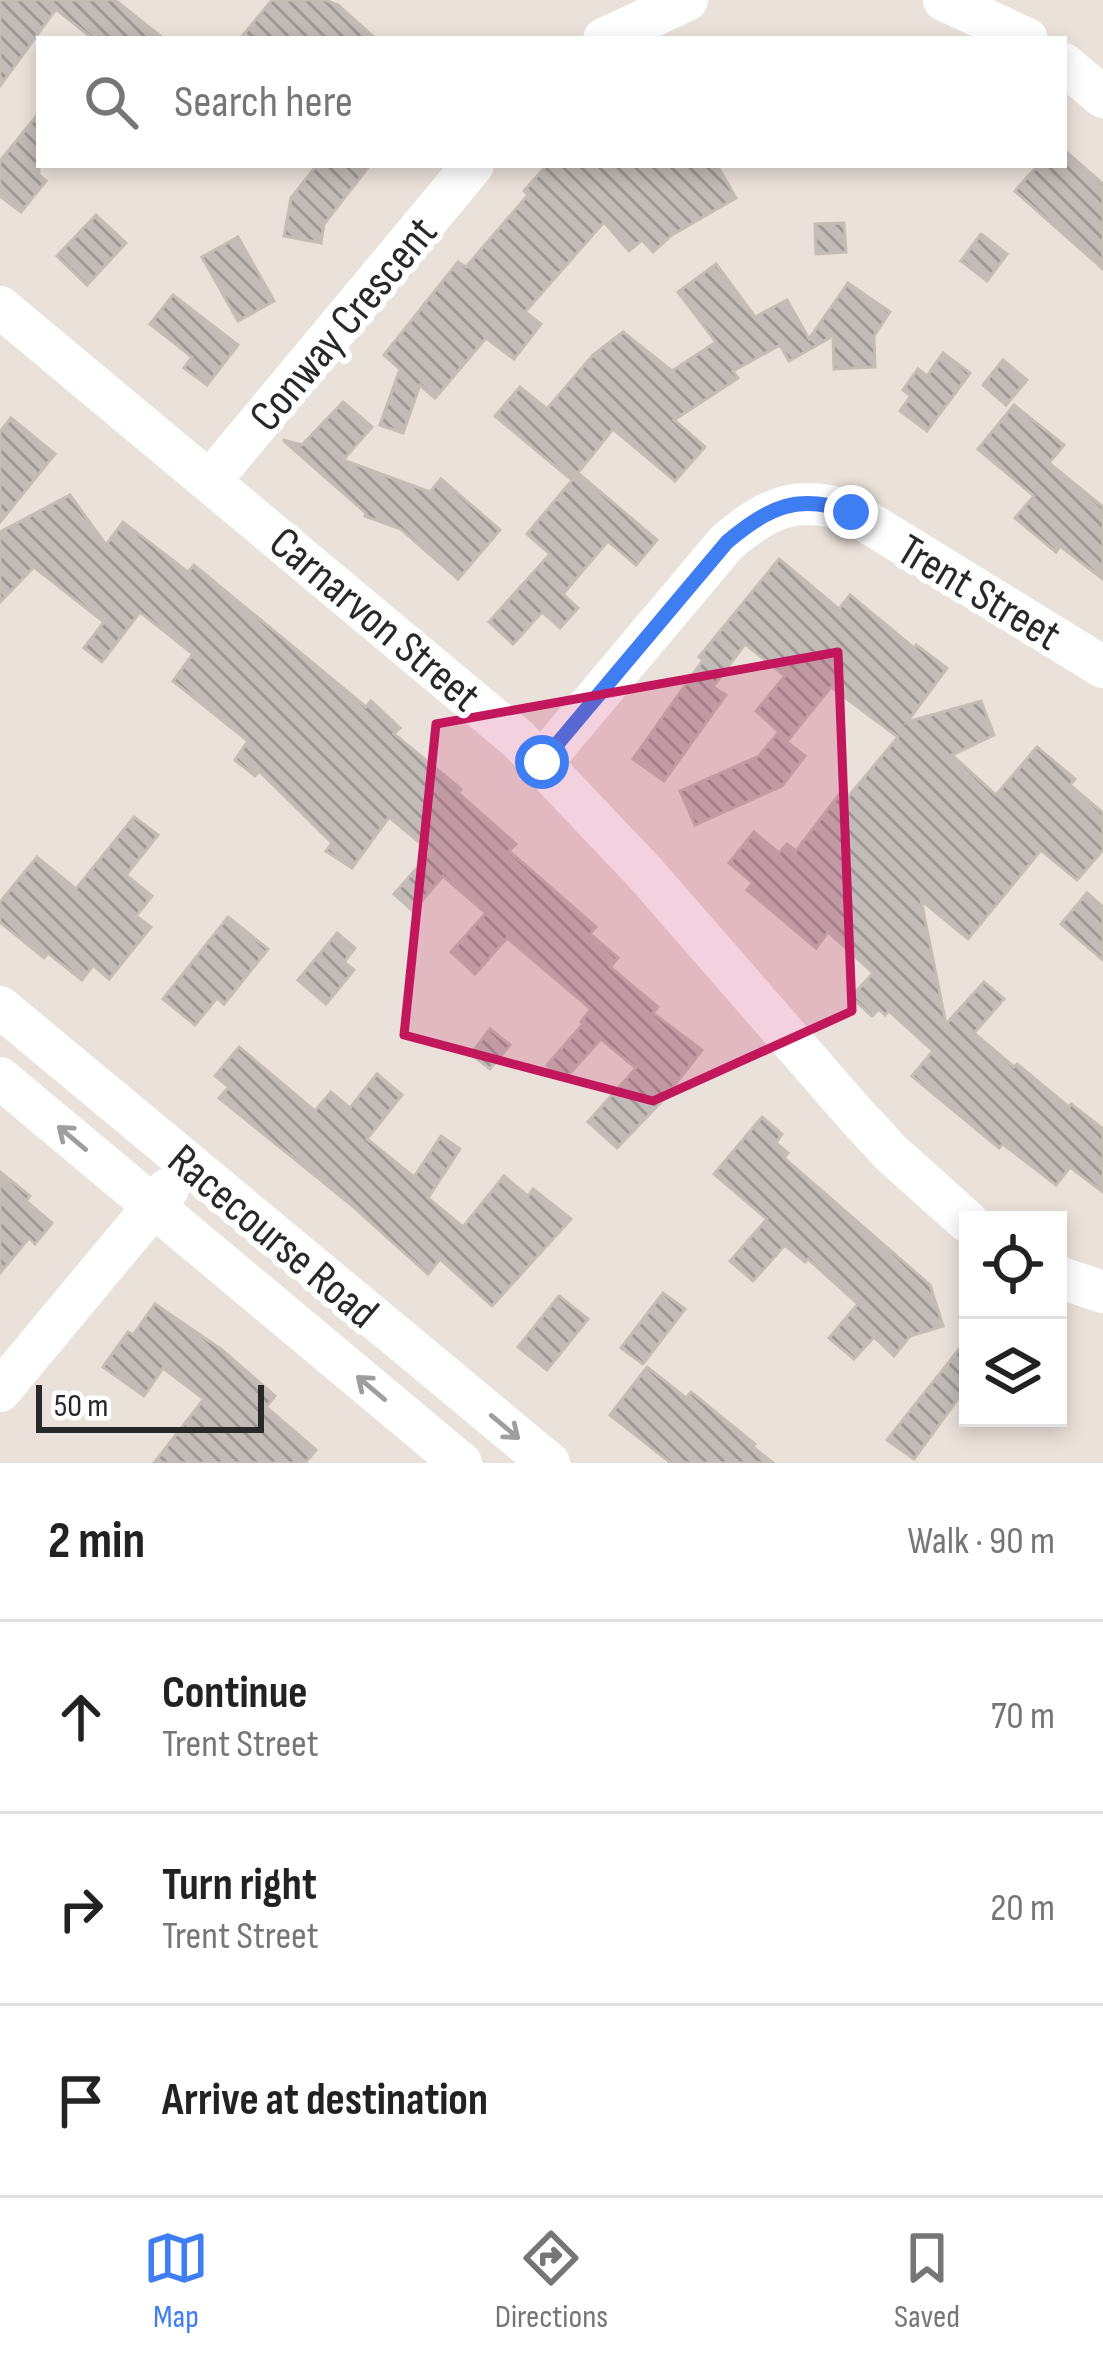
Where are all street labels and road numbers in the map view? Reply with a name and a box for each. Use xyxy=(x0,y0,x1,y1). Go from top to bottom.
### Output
street label: Conway Crescent xyxy=(238,206,449,443)
street label: Carnarvon Street xyxy=(258,516,491,724)
street label: Trent Street xyxy=(887,523,1070,663)
street label: Racecourse Road xyxy=(156,1133,389,1341)

